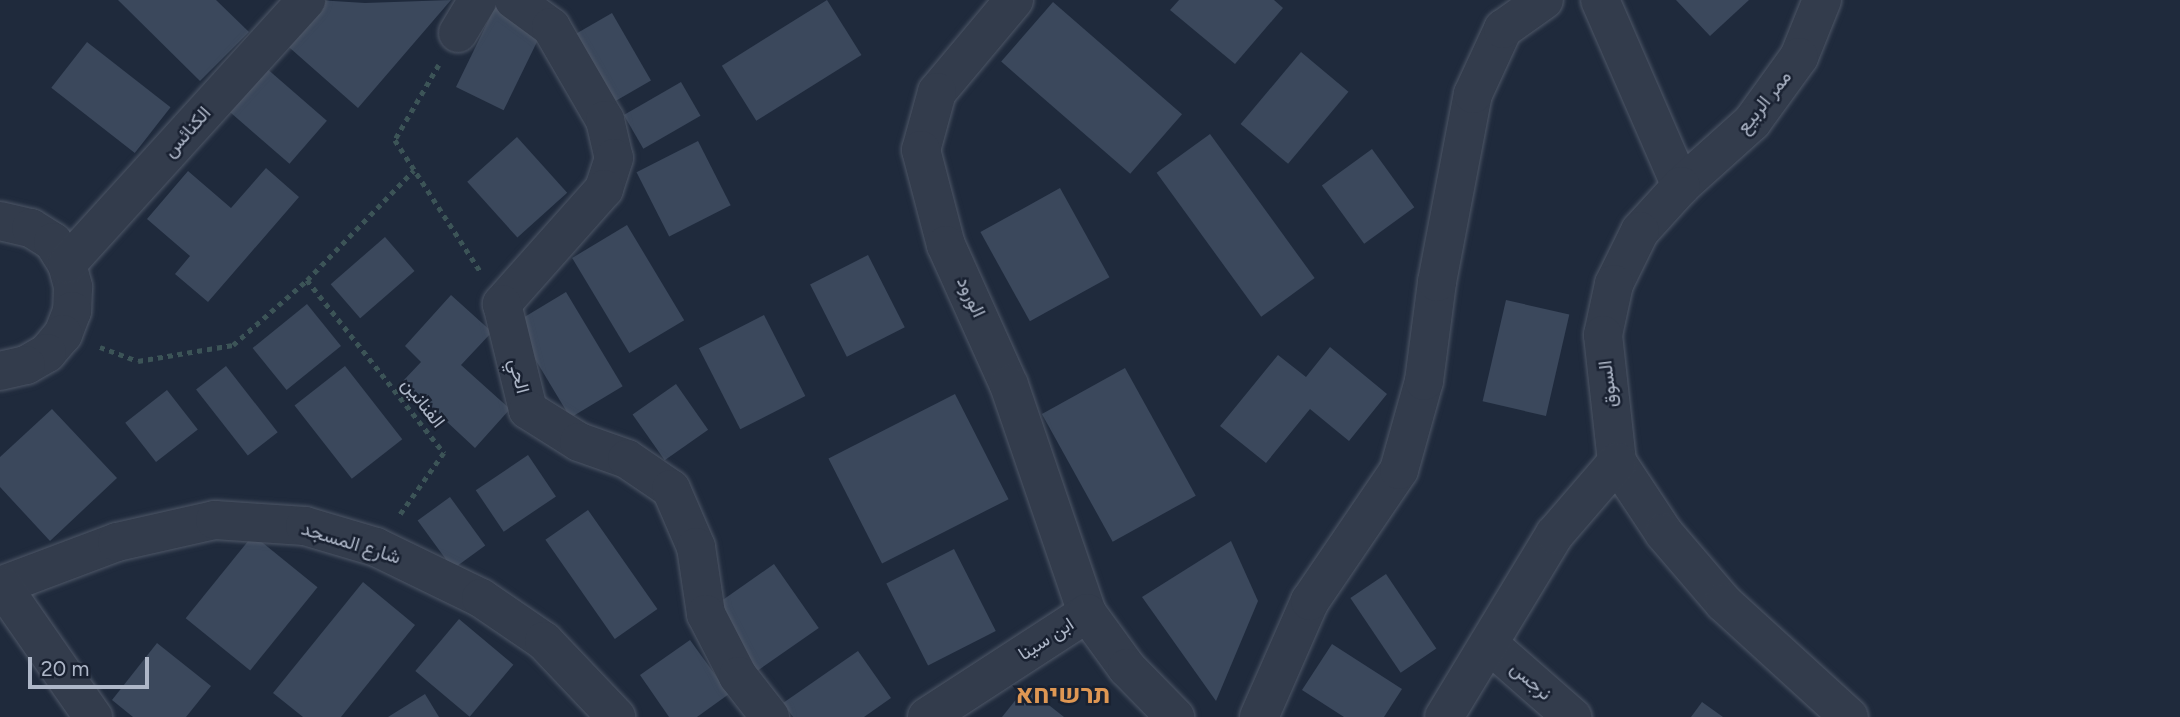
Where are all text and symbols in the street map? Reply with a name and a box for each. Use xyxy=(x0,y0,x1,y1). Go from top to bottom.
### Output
street label: ممر الربيع xyxy=(1732,66,1796,138)
street label: الكنائس xyxy=(158,102,216,162)
street label: الورود xyxy=(952,273,990,321)
street label: الحي xyxy=(504,356,534,396)
street label: السوق xyxy=(1594,359,1622,409)
street label: الفنانين xyxy=(396,373,450,433)
street label: شارع المسجد xyxy=(299,517,403,569)
street label: ابن سينا xyxy=(1014,613,1078,665)
scale bar xyxy=(32,644,152,688)
text: 20 m xyxy=(41,656,89,681)
street label: نرجس xyxy=(1506,657,1556,705)
district label: תרשיחא xyxy=(1016,679,1110,711)

